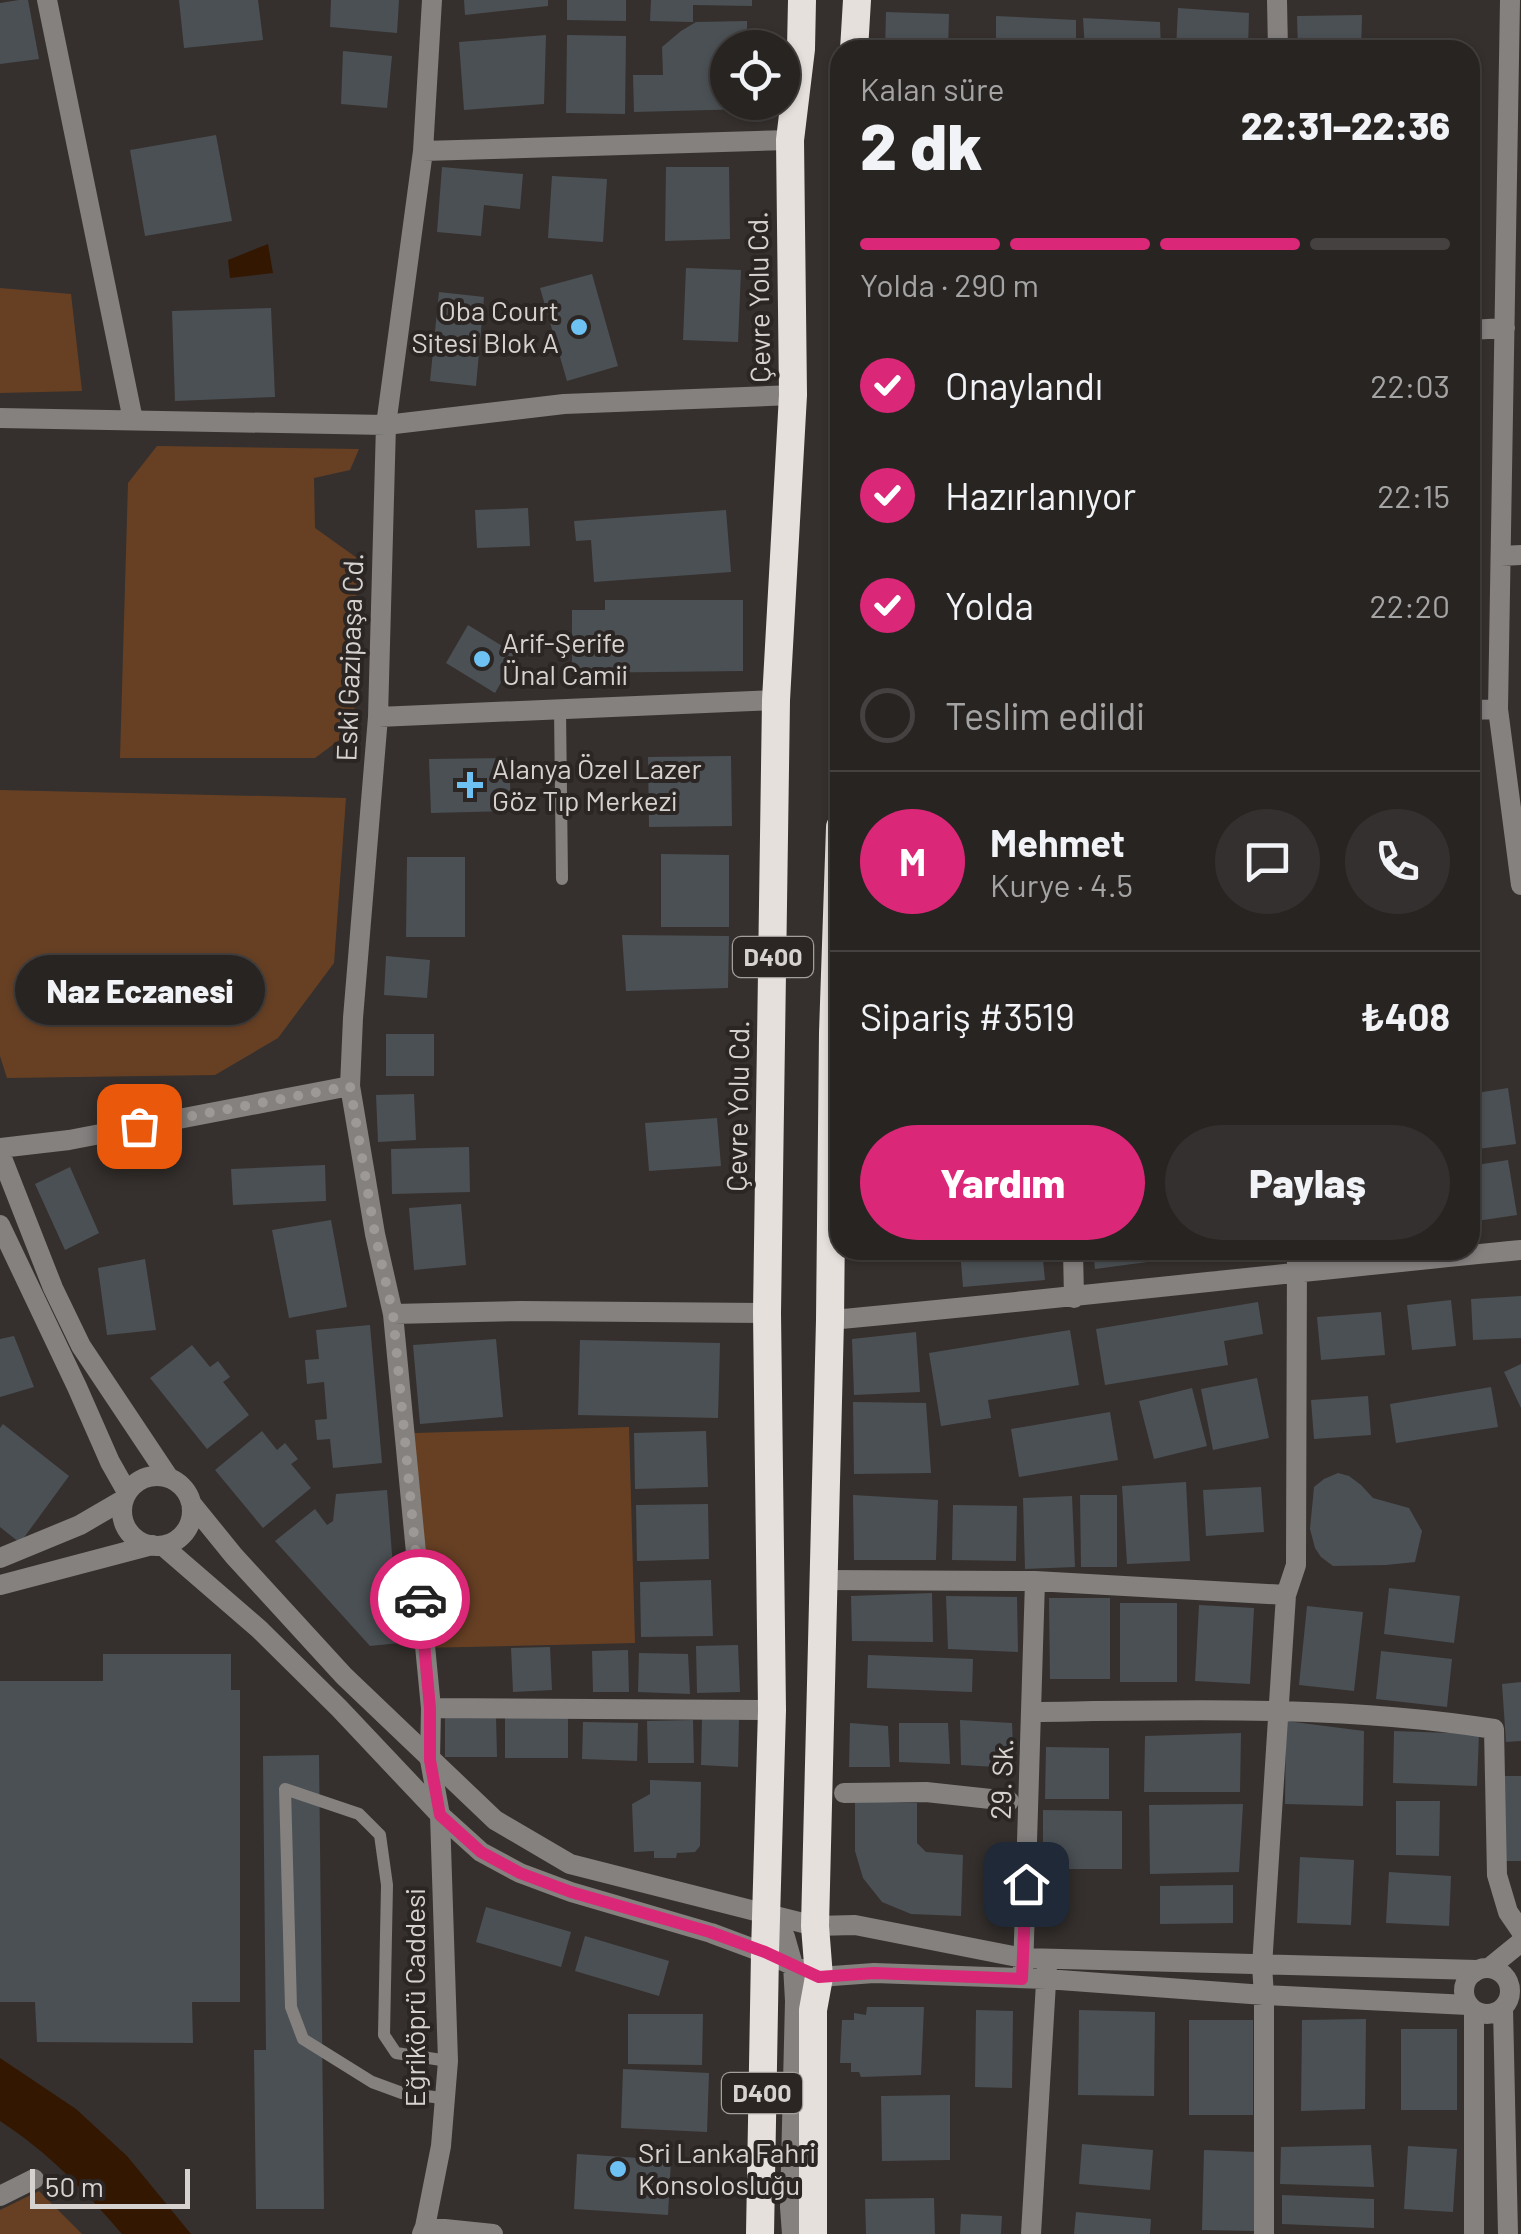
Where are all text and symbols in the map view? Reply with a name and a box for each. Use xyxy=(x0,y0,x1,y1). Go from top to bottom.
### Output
map controls xyxy=(710,30,800,120)
button: locate xyxy=(710,30,800,120)
text: Kalan süre xyxy=(860,69,1004,107)
text: 22:31–22:36 xyxy=(1241,102,1450,148)
text: 2 dk xyxy=(860,105,983,183)
street label: Çevre Yolu Cd. xyxy=(740,211,776,383)
text: Yolda · 290 m xyxy=(860,265,1039,303)
place label: Oba Court Sitesi Blok A xyxy=(411,293,559,359)
marker: Oba Court Sitesi Blok A xyxy=(568,316,590,338)
icon: check xyxy=(860,358,915,413)
text: Onaylandı xyxy=(945,362,1103,408)
text: 22:03 xyxy=(1370,366,1450,404)
icon: check xyxy=(860,468,915,523)
text: Hazırlanıyor xyxy=(945,472,1136,518)
text: 22:15 xyxy=(1377,476,1450,514)
street label: Eski Gazipaşa Cd. xyxy=(328,552,370,762)
icon: check xyxy=(860,578,915,633)
text: Yolda xyxy=(945,582,1034,628)
text: 22:20 xyxy=(1370,586,1450,624)
place label: Arif-Şerife Ünal Camii xyxy=(502,625,628,691)
marker: Arif-Şerife Ünal Camii xyxy=(471,648,493,670)
text: Teslim edildi xyxy=(945,692,1145,738)
place label: Alanya Özel Lazer Göz Tıp Merkezi xyxy=(492,751,702,817)
marker: Alanya Özel Lazer Göz Tıp Merkezi xyxy=(457,772,483,798)
button: chat xyxy=(1215,809,1320,914)
button: phone xyxy=(1345,809,1450,914)
text: Mehmet xyxy=(990,819,1125,865)
text: M xyxy=(899,838,926,884)
text: Kurye · 4.5 xyxy=(990,865,1133,903)
road number: D400 xyxy=(733,937,813,977)
callout: Naz Eczanesi xyxy=(14,956,264,1026)
text: Naz Eczanesi xyxy=(47,971,233,1009)
text: Sipariş #3519 xyxy=(860,993,1075,1039)
text: ₺408 xyxy=(1360,993,1450,1039)
street label: Çevre Yolu Cd. xyxy=(719,1020,755,1192)
pin xyxy=(97,1084,182,1169)
icon: bag xyxy=(112,1099,167,1154)
button: Yardım xyxy=(860,1125,1145,1240)
button: Paylaş xyxy=(1165,1125,1450,1240)
courier xyxy=(370,1549,470,1649)
icon: car xyxy=(393,1572,448,1627)
street label: 29. Sk. xyxy=(983,1738,1019,1820)
pin xyxy=(984,1842,1069,1927)
icon: home xyxy=(999,1857,1054,1912)
street label: Eğriköprü Caddesi xyxy=(397,1889,431,2107)
road number: D400 xyxy=(722,2073,802,2113)
place label: Sri Lanka Fahri Konsolosluğu xyxy=(638,2135,816,2201)
marker: Sri Lanka Fahri Konsolosluğu xyxy=(607,2158,629,2180)
scale bar xyxy=(30,2164,190,2208)
text: 50 m xyxy=(45,2169,104,2203)

